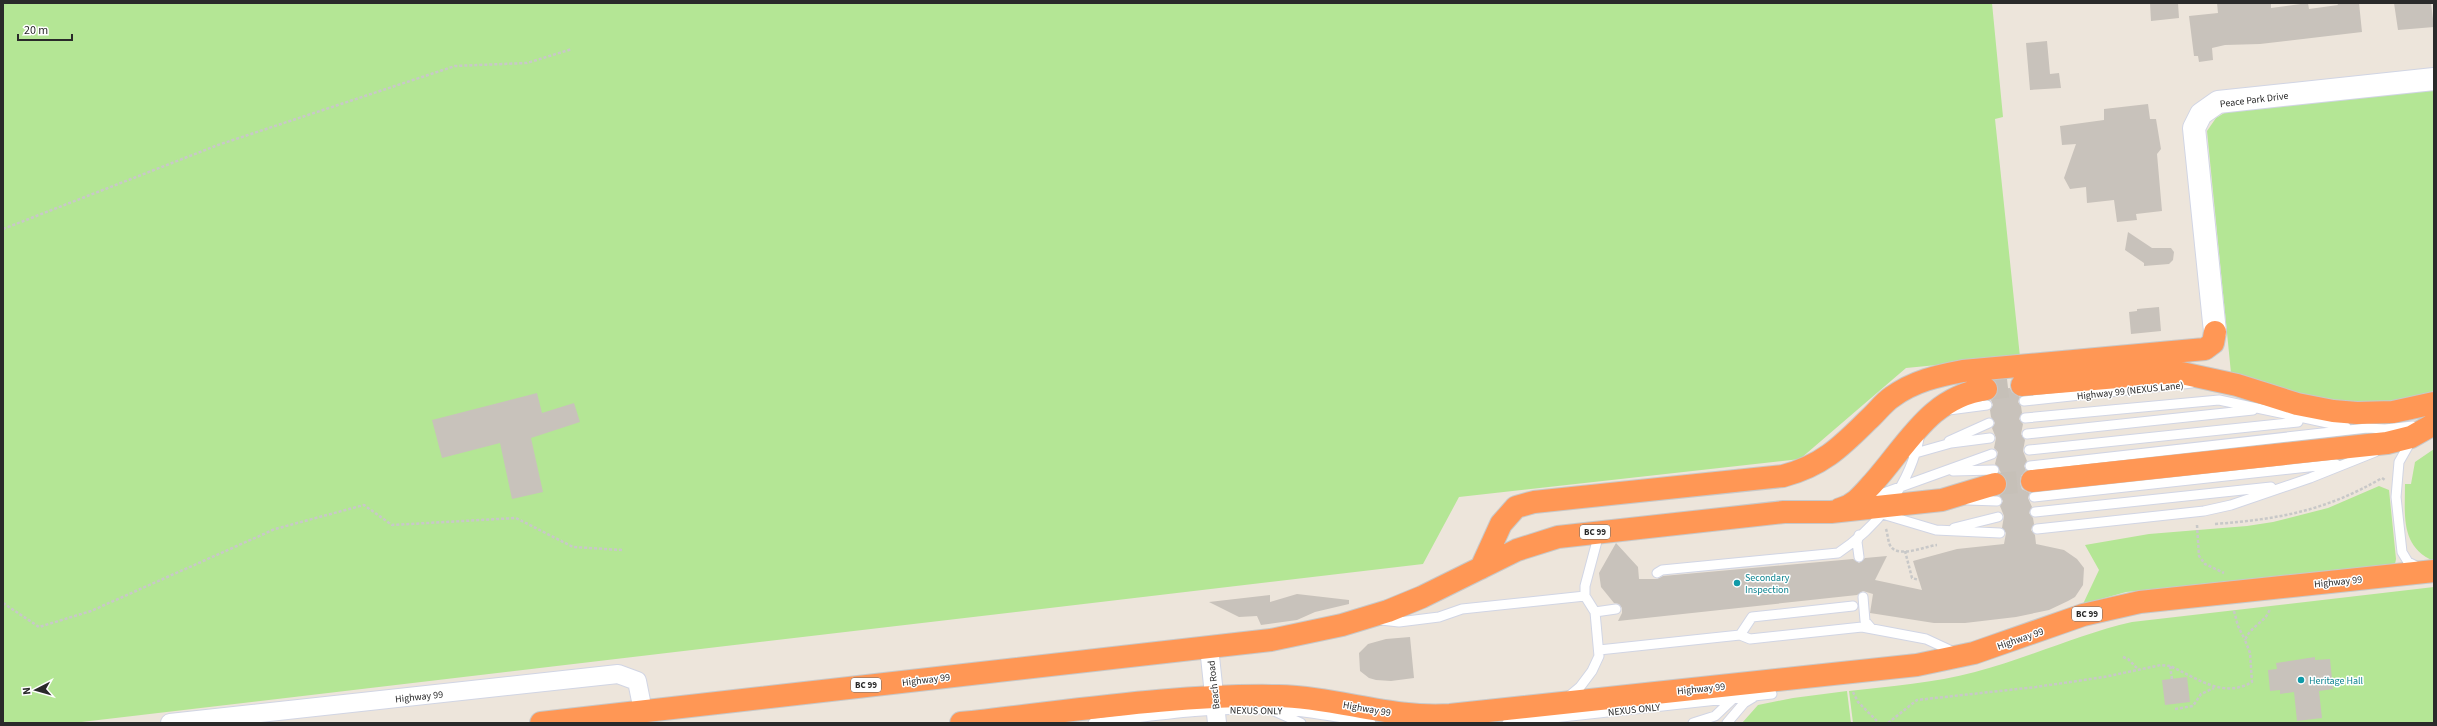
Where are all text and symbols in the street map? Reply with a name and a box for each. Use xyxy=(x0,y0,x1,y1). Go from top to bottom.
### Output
scale bar xyxy=(18,16,72,42)
text: 20 m xyxy=(24,22,48,39)
street label: Peace Park Drive xyxy=(2219,89,2289,111)
street label: Highway 99 (NEXUS Lane) xyxy=(2076,378,2184,404)
road number: BC 99 xyxy=(1580,525,1610,539)
place label: Secondary Inspection xyxy=(1745,571,1790,597)
street label: Highway 99 xyxy=(2313,573,2363,591)
marker: Secondary Inspection xyxy=(1732,578,1742,588)
road number: BC 99 xyxy=(2072,607,2102,621)
street label: Highway 99 xyxy=(1995,624,2045,653)
street label: Beach Road xyxy=(1204,660,1224,710)
north arrow xyxy=(16,670,56,710)
street label: Highway 99 xyxy=(901,670,951,690)
place label: Heritage Hall xyxy=(2309,674,2364,688)
marker: Heritage Hall xyxy=(2296,675,2306,685)
road number: BC 99 xyxy=(851,678,881,692)
street label: Highway 99 xyxy=(1676,680,1726,698)
text: N xyxy=(19,687,34,695)
street label: Highway 99 xyxy=(394,688,444,706)
street label: Highway 99 xyxy=(1342,698,1392,720)
street label: NEXUS ONLY xyxy=(1607,700,1661,720)
street label: NEXUS ONLY xyxy=(1230,704,1283,718)

